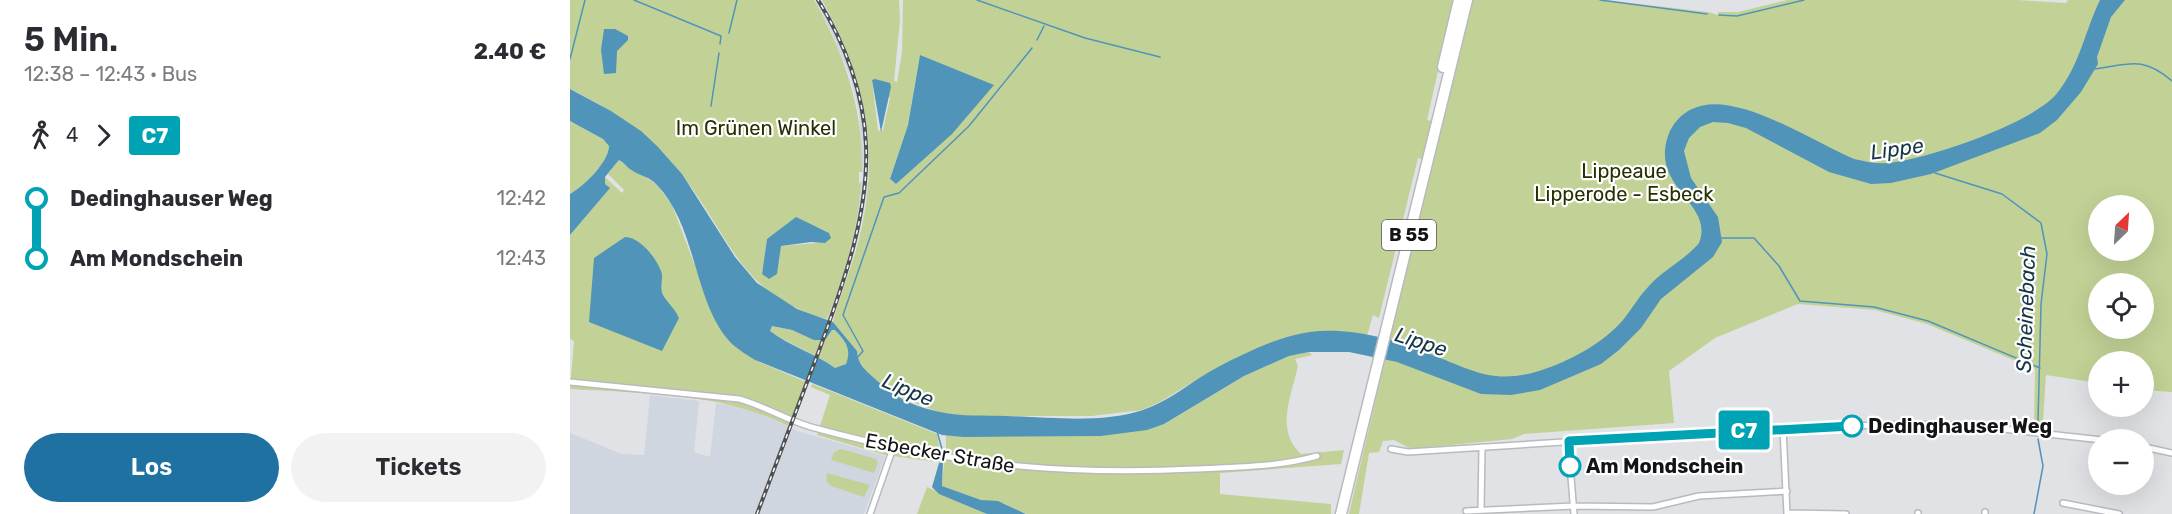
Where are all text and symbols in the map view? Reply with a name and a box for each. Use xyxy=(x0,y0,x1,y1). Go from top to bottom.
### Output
text: 5 Min. xyxy=(24,20,118,59)
text: 2.40 € xyxy=(474,38,546,65)
text: 12:38 – 12:43 · Bus xyxy=(24,62,197,86)
park label: Im Grünen Winkel xyxy=(676,116,836,140)
icon: walk xyxy=(24,119,57,152)
icon: forward xyxy=(87,119,120,152)
text: 4 xyxy=(66,123,78,147)
text: C7 xyxy=(141,123,168,148)
water label: Lippe xyxy=(1869,132,1925,165)
park label: Lippeaue Lipperode - Esbeck xyxy=(1534,159,1714,206)
text: Dedinghauser Weg xyxy=(70,185,273,212)
text: 12:42 xyxy=(496,186,546,210)
north arrow xyxy=(2088,195,2154,261)
map controls xyxy=(2088,195,2154,495)
road number: B 55 xyxy=(1382,220,1436,250)
text: Am Mondschein xyxy=(70,245,243,272)
water label: Scheinebach xyxy=(2011,245,2040,373)
text: 12:43 xyxy=(496,246,546,270)
button: locate xyxy=(2088,273,2154,339)
water label: Lippe xyxy=(1392,321,1451,362)
button: + xyxy=(2088,351,2154,417)
water label: Lippe xyxy=(879,368,938,412)
line badge: C7 xyxy=(1717,410,1771,450)
place label: Dedinghauser Weg xyxy=(1868,414,2052,438)
marker: Dedinghauser Weg xyxy=(1841,415,1863,437)
text: C7 xyxy=(1731,418,1757,443)
street label: Esbecker Straße xyxy=(863,428,1017,478)
button: − xyxy=(2088,429,2154,495)
button: Los xyxy=(24,433,279,502)
button: Tickets xyxy=(291,433,546,502)
place label: Am Mondschein xyxy=(1586,454,1743,478)
marker: Am Mondschein xyxy=(1559,455,1581,477)

